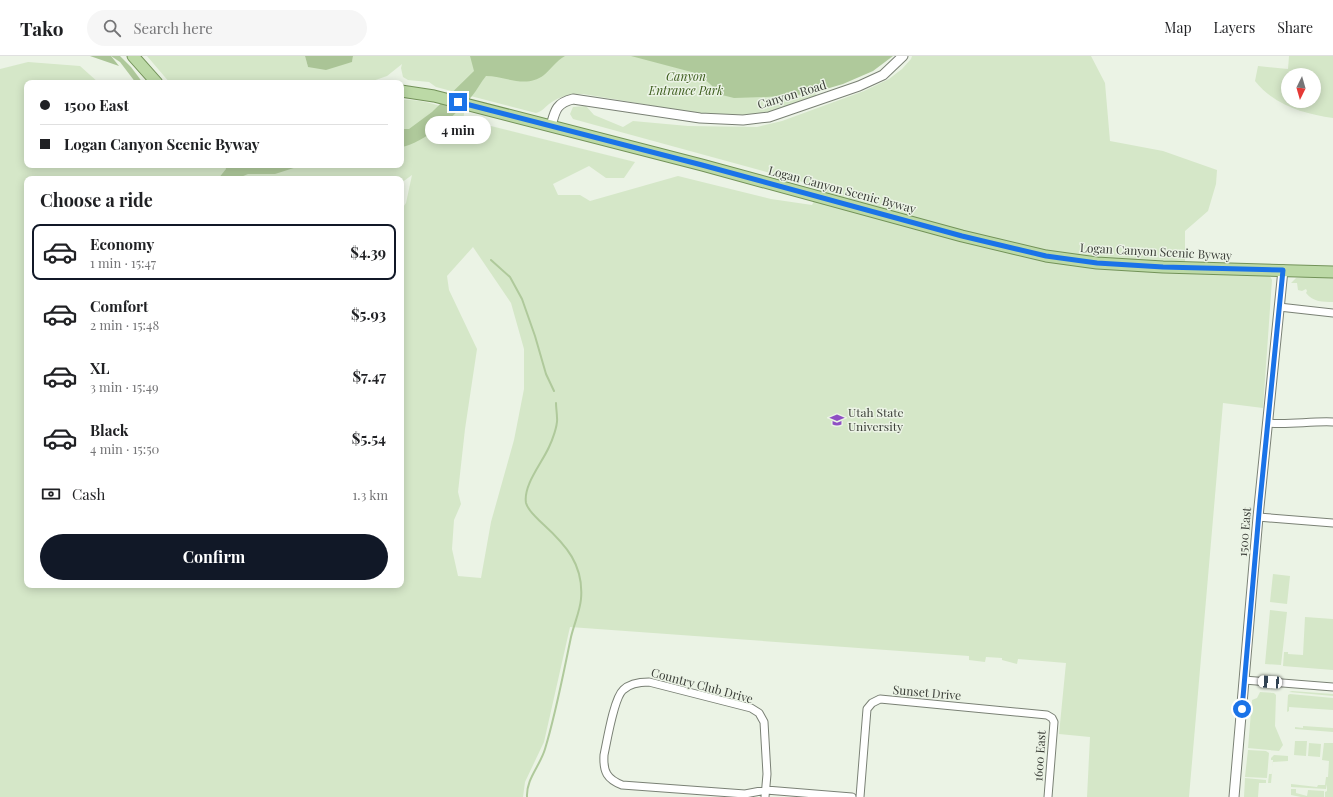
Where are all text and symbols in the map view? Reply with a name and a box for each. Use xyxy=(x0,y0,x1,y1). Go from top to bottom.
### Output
search box xyxy=(87,10,367,46)
text: Tako xyxy=(20,15,63,41)
icon: search xyxy=(101,17,123,39)
text: Search here xyxy=(133,18,213,38)
text: Map xyxy=(1164,18,1192,37)
text: Layers xyxy=(1214,18,1255,37)
text: Share xyxy=(1277,18,1313,37)
park label: Canyon Entrance Park xyxy=(648,68,723,98)
north arrow xyxy=(1281,68,1321,108)
map controls xyxy=(1281,68,1321,108)
street label: Canyon Road xyxy=(755,76,828,112)
route end xyxy=(449,93,467,111)
text: 1500 East xyxy=(64,95,129,115)
callout: 4 min xyxy=(425,116,491,144)
text: 4 min xyxy=(441,121,475,138)
text: Logan Canyon Scenic Byway xyxy=(64,134,260,154)
street label: Logan Canyon Scenic Byway xyxy=(767,162,918,216)
text: Choose a ride xyxy=(40,188,153,212)
icon: car xyxy=(42,234,78,270)
text: Economy xyxy=(90,234,154,254)
street label: Logan Canyon Scenic Byway xyxy=(1080,239,1233,263)
text: $4.39 xyxy=(350,242,386,262)
text: 1 min · 15:47 xyxy=(90,254,156,271)
icon: car xyxy=(42,296,78,332)
text: Comfort xyxy=(90,296,148,316)
text: $5.93 xyxy=(351,304,386,324)
text: 2 min · 15:48 xyxy=(90,316,159,333)
icon: car xyxy=(42,358,78,394)
text: XL xyxy=(90,358,110,378)
text: $7.47 xyxy=(353,366,386,386)
text: 3 min · 15:49 xyxy=(90,378,159,395)
place label: Utah State University xyxy=(848,404,903,434)
school or university icon: Utah State University xyxy=(829,412,845,428)
icon: car xyxy=(42,420,78,456)
text: Black xyxy=(90,420,129,440)
text: $5.54 xyxy=(352,428,386,448)
text: 4 min · 15:50 xyxy=(90,440,159,457)
icon: cash xyxy=(40,483,62,505)
text: Cash xyxy=(72,484,105,504)
text: 1.3 km xyxy=(353,486,388,503)
street label: 1500 East xyxy=(1234,506,1254,557)
button: Confirm xyxy=(40,534,388,580)
street label: Country Club Drive xyxy=(649,664,755,706)
car xyxy=(1258,675,1282,689)
street label: Sunset Drive xyxy=(892,681,962,703)
route start xyxy=(1233,700,1251,718)
street label: 1600 East xyxy=(1029,729,1049,782)

